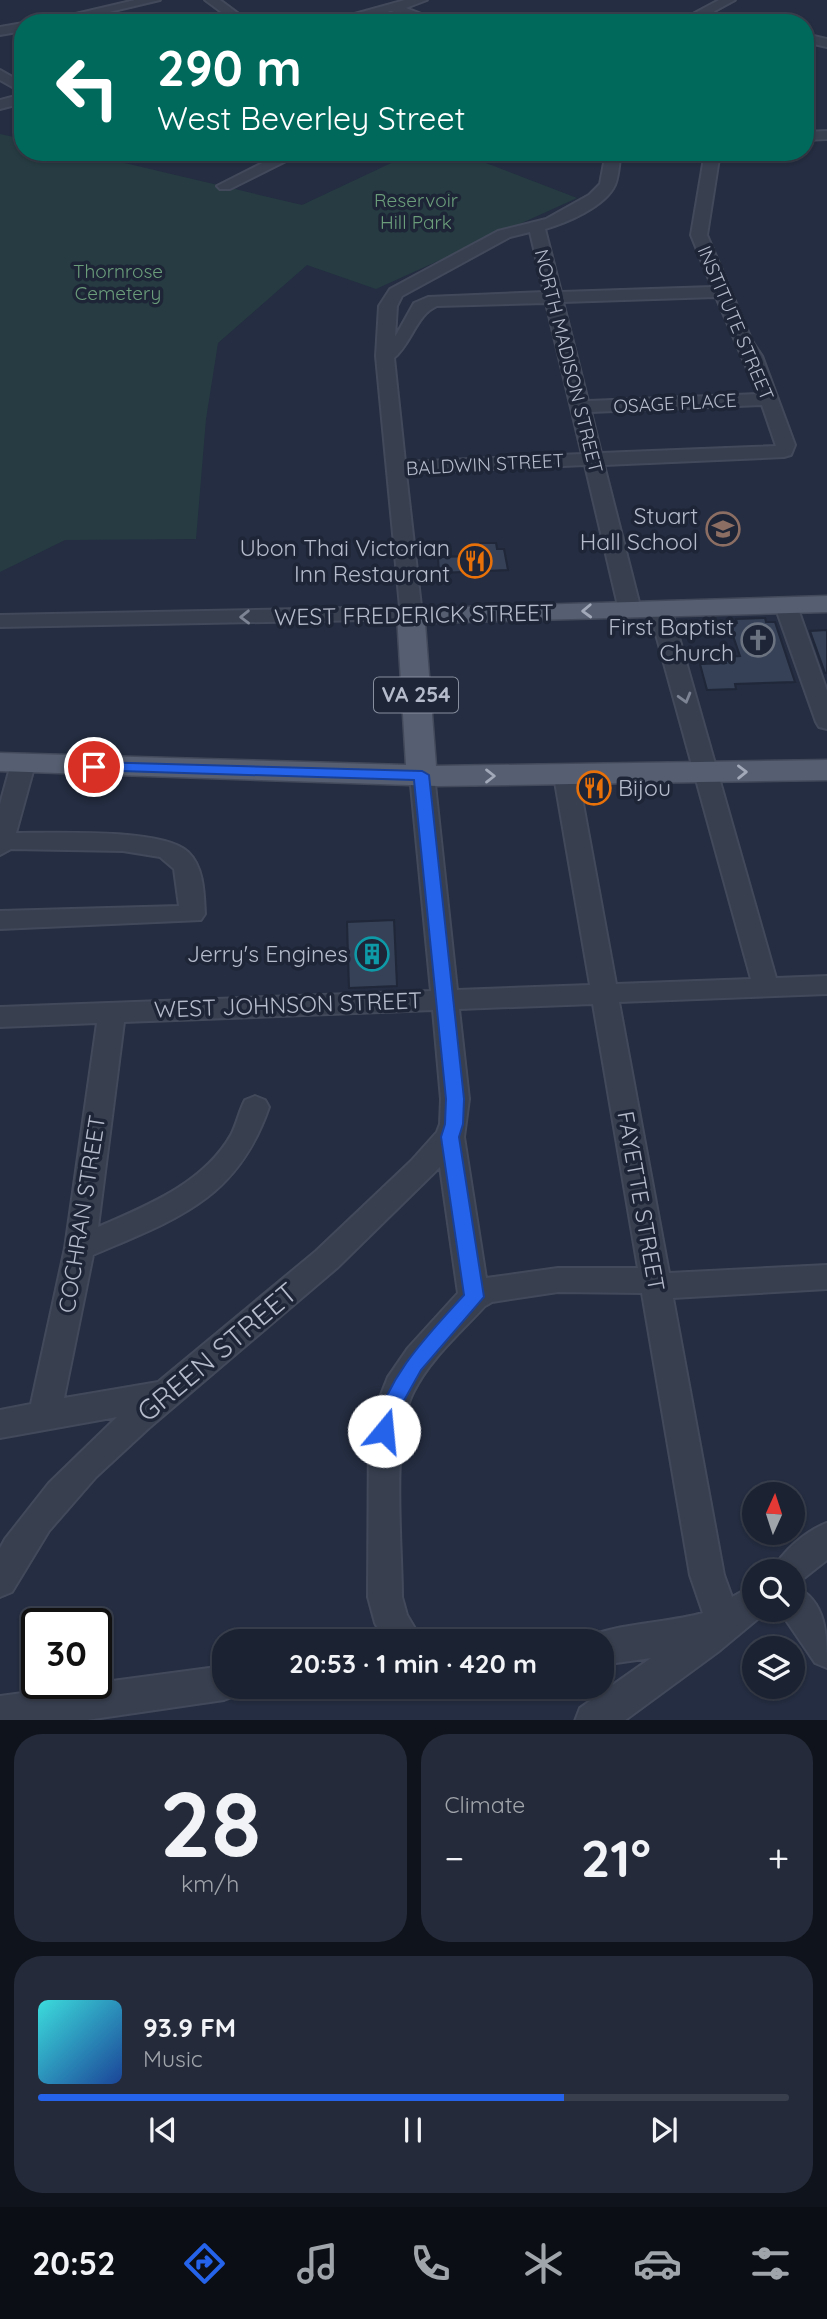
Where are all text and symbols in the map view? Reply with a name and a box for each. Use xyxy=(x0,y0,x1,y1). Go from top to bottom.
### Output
text: 290 m xyxy=(157,37,302,98)
icon: left xyxy=(42,42,133,133)
text: West Beverley Street xyxy=(157,98,465,138)
park label: Reservoir Hill Park xyxy=(374,188,459,234)
street label: INSTITUTE STREET xyxy=(693,242,779,404)
street label: NORTH MADISON STREET xyxy=(530,247,608,475)
park label: Thornrose Cemetery xyxy=(73,259,163,305)
street label: OSAGE PLACE xyxy=(613,388,737,418)
street label: BALDWIN STREET xyxy=(405,448,565,480)
place label: Stuart Hall School xyxy=(580,501,698,556)
school or university icon: Stuart Hall School xyxy=(704,510,742,548)
place label: Ubon Thai Victorian Inn Restaurant xyxy=(239,533,450,588)
restaurant icon: Ubon Thai Victorian Inn Restaurant xyxy=(456,542,494,580)
street label: WEST FREDERICK STREET xyxy=(274,598,554,631)
one-way arrow xyxy=(582,604,593,619)
one-way arrow xyxy=(239,610,250,625)
place label: First Baptist Church xyxy=(608,612,734,667)
church icon: First Baptist Church xyxy=(739,621,777,659)
road number: VA 254 xyxy=(374,678,458,712)
one-way arrow xyxy=(676,692,691,704)
pin xyxy=(64,737,124,797)
icon: arrive xyxy=(75,748,113,786)
one-way arrow xyxy=(737,764,748,780)
one-way arrow xyxy=(485,768,496,784)
restaurant icon: Bijou xyxy=(575,769,613,807)
place label: Bijou xyxy=(618,773,671,802)
building icon: Jerry's Engines xyxy=(353,935,391,973)
place label: Jerry's Engines xyxy=(187,939,348,968)
street label: WEST JOHNSON STREET xyxy=(153,985,423,1024)
street label: FAYETTE STREET xyxy=(611,1109,672,1293)
street label: COCHRAN STREET xyxy=(52,1113,111,1315)
street label: GREEN STREET xyxy=(130,1275,304,1429)
position arrow xyxy=(347,1394,421,1468)
north arrow xyxy=(742,1482,805,1545)
map controls xyxy=(742,1482,805,1699)
button: search xyxy=(742,1559,805,1622)
speed limit sign: 30 xyxy=(21,1608,112,1699)
button: layers xyxy=(742,1636,805,1699)
text: 20:53 · 1 min · 420 m xyxy=(289,1647,537,1680)
text: 28 xyxy=(159,1766,261,1880)
text: Climate xyxy=(445,1790,525,1819)
text: 21° xyxy=(581,1825,651,1890)
text: − xyxy=(445,1834,464,1882)
text: + xyxy=(768,1834,789,1882)
text: km/h xyxy=(181,1869,239,1898)
text: 93.9 FM xyxy=(143,2011,236,2044)
text: Music xyxy=(143,2044,203,2073)
icon: previous xyxy=(144,2111,182,2149)
icon: pause xyxy=(394,2111,432,2149)
icon: next xyxy=(645,2111,683,2149)
icon: directions xyxy=(180,2239,229,2288)
icon: music xyxy=(293,2239,342,2288)
icon: phone xyxy=(406,2239,455,2288)
icon: climate xyxy=(519,2239,568,2288)
icon: car xyxy=(633,2239,682,2288)
icon: filters xyxy=(746,2239,795,2288)
text: 20:52 xyxy=(32,2243,115,2283)

